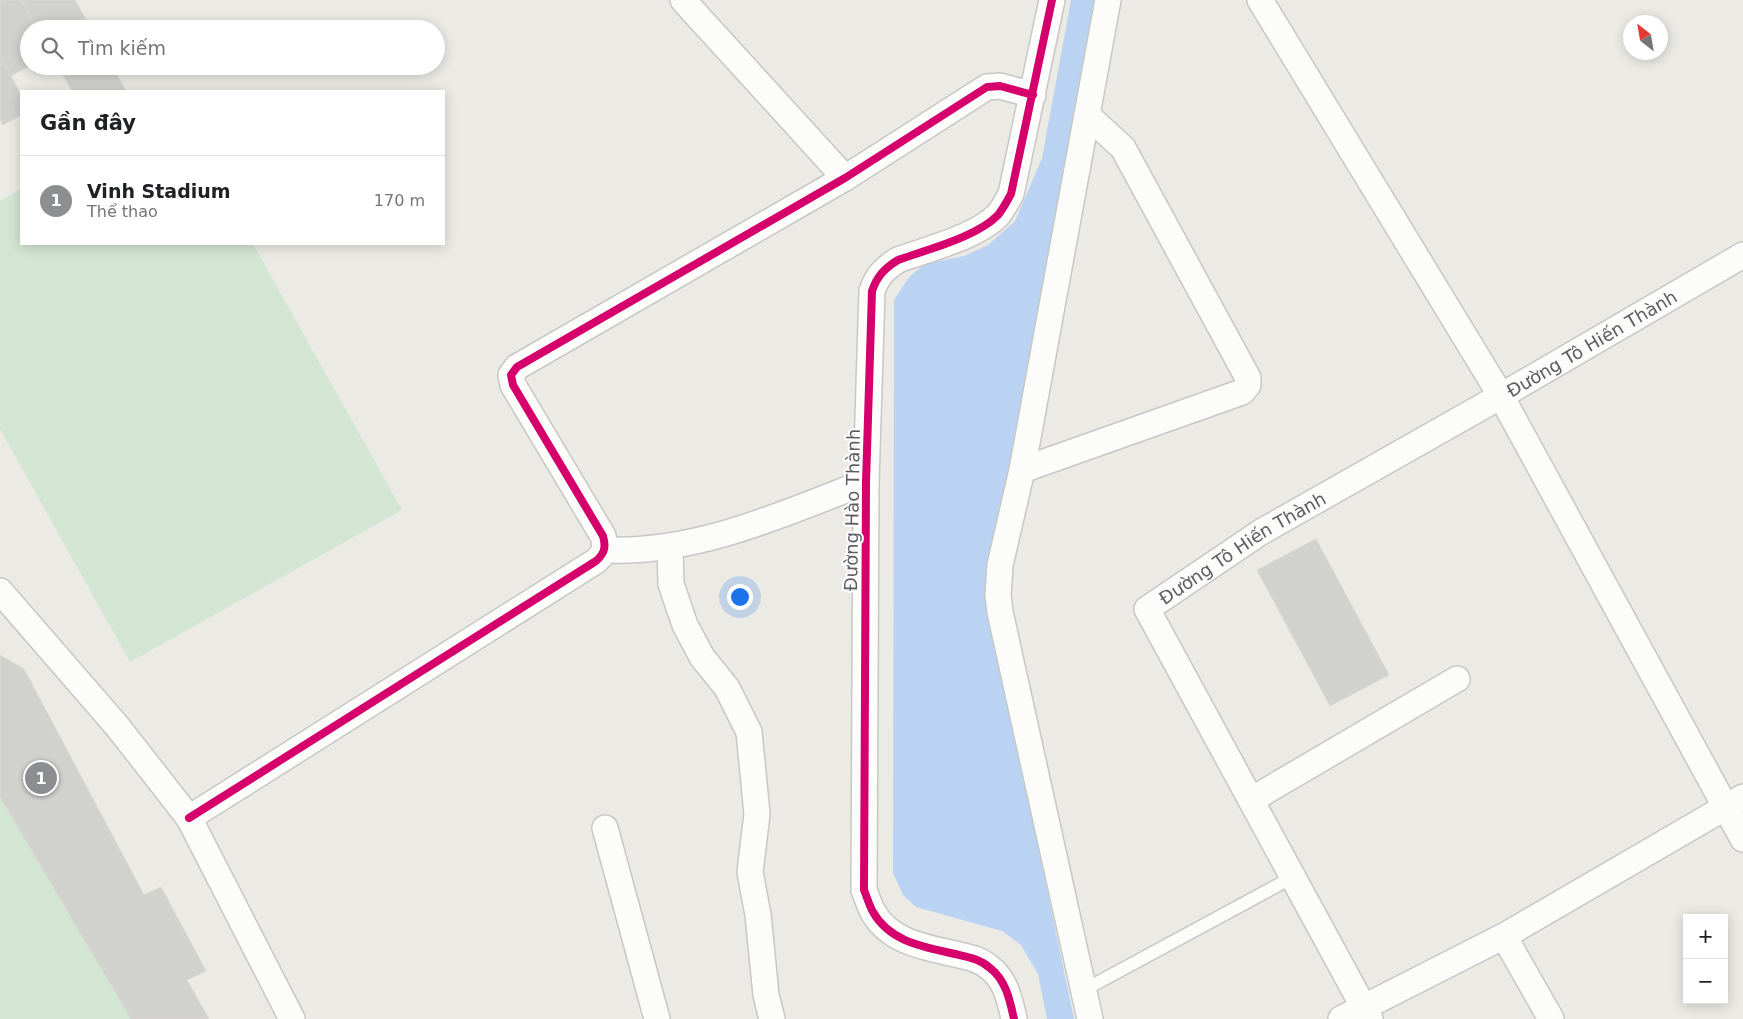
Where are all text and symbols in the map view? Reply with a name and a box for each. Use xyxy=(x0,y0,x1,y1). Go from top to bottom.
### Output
north arrow xyxy=(1623,15,1668,60)
search box xyxy=(20,20,445,75)
icon: search xyxy=(38,34,66,62)
text: Tìm kiếm xyxy=(78,37,166,59)
text: Gần đây xyxy=(40,111,136,135)
text: Vinh Stadium xyxy=(87,180,231,202)
text: 1 xyxy=(50,191,62,210)
text: 170 m xyxy=(374,191,425,210)
text: Thể thao xyxy=(87,202,158,221)
street label: Đường Tô Hiến Thành xyxy=(1503,285,1680,401)
street label: Đường Hào Thành xyxy=(840,429,864,591)
street label: Đường Tô Hiến Thành xyxy=(1155,487,1329,608)
your location xyxy=(727,584,753,610)
pin: 1 xyxy=(25,759,57,797)
map controls xyxy=(1683,914,1728,1004)
button: + xyxy=(1683,914,1728,959)
button: − xyxy=(1683,959,1728,1004)

